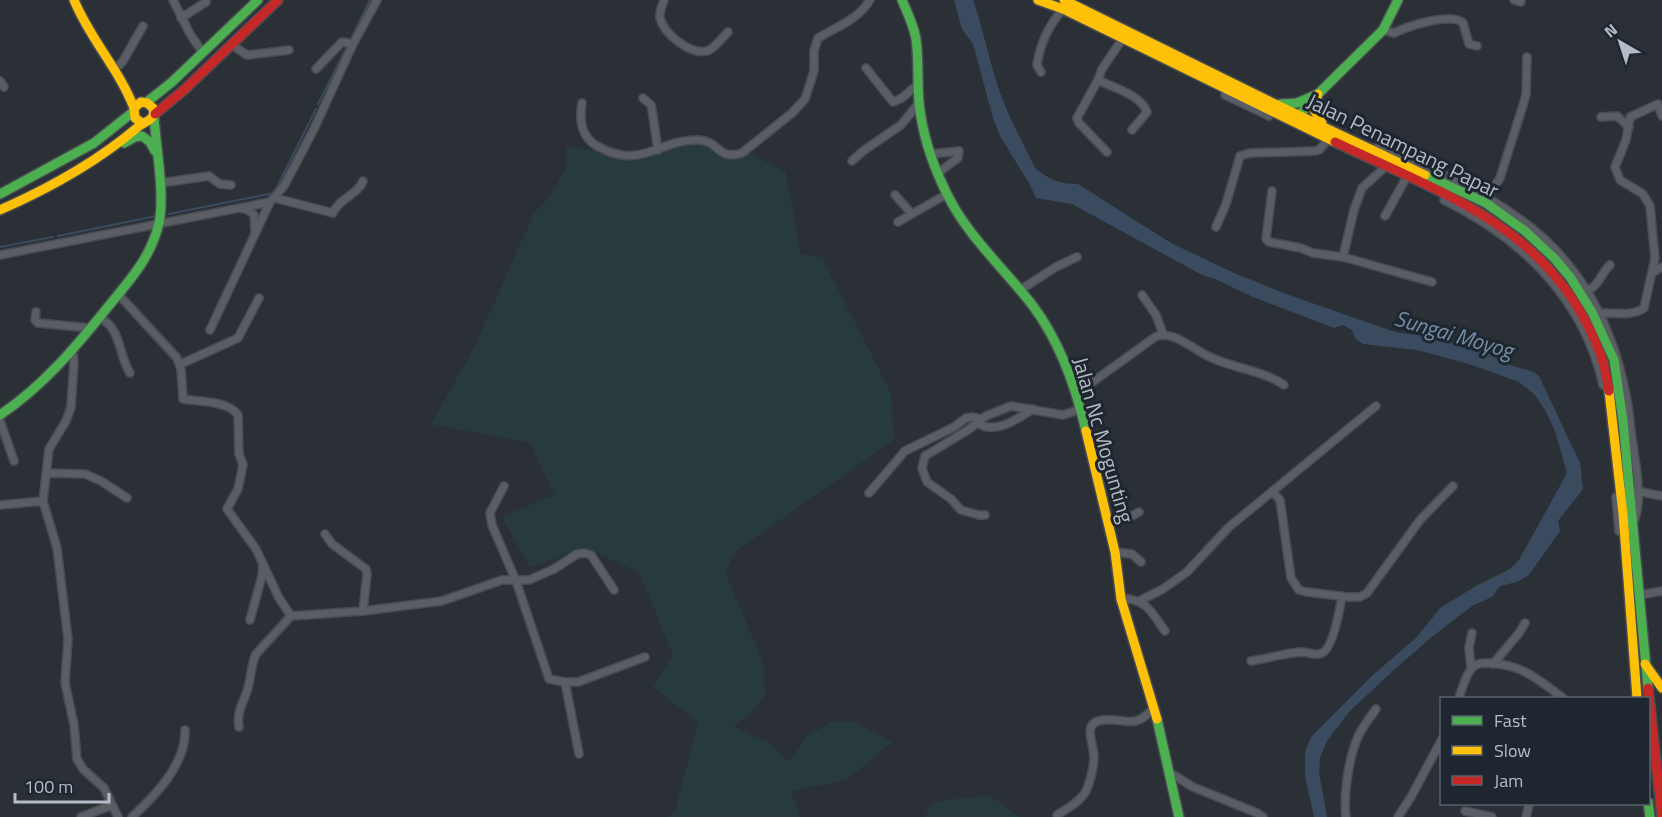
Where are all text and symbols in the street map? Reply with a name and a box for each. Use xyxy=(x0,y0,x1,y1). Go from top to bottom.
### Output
north arrow xyxy=(1590,12,1650,72)
text: N xyxy=(1599,18,1622,43)
street label: Jalan Penampang Papar xyxy=(1302,85,1505,206)
water label: Sungai Moyog xyxy=(1391,301,1520,368)
street label: Jalan Nc Mogunting xyxy=(1065,353,1143,527)
legend xyxy=(1440,697,1650,805)
text: Fast xyxy=(1494,707,1527,734)
text: Slow xyxy=(1494,737,1531,764)
scale bar xyxy=(15,766,110,804)
text: Jam xyxy=(1494,767,1523,794)
text: 100 m xyxy=(24,773,73,800)

